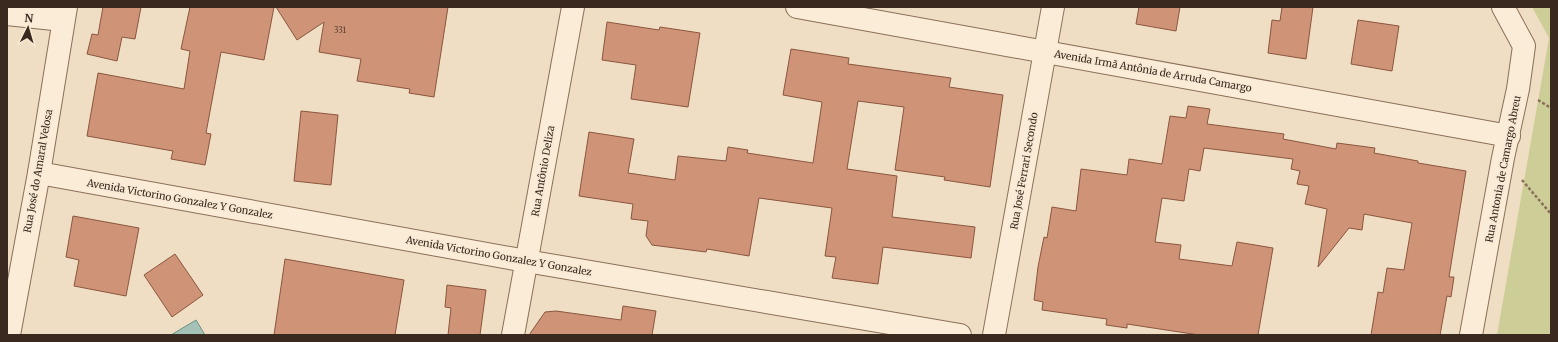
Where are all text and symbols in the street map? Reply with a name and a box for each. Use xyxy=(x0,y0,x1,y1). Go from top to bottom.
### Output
north arrow xyxy=(8,8,48,48)
text: N xyxy=(24,11,34,25)
house number: 331 xyxy=(334,25,346,35)
street label: Avenida Irmã Antônia de Arruda Camargo xyxy=(1052,47,1253,95)
street label: Rua Antonia de Camargo Abreu xyxy=(1482,94,1524,244)
street label: Rua José do Amaral Velosa xyxy=(21,108,55,234)
street label: Rua José Ferrari Secondo xyxy=(1007,111,1041,231)
street label: Rua Antônio Deliza xyxy=(529,124,558,218)
street label: Avenida Victorino Gonzalez Y Gonzalez xyxy=(85,176,275,222)
street label: Avenida Victorino Gonzalez Y Gonzalez xyxy=(404,233,594,279)

